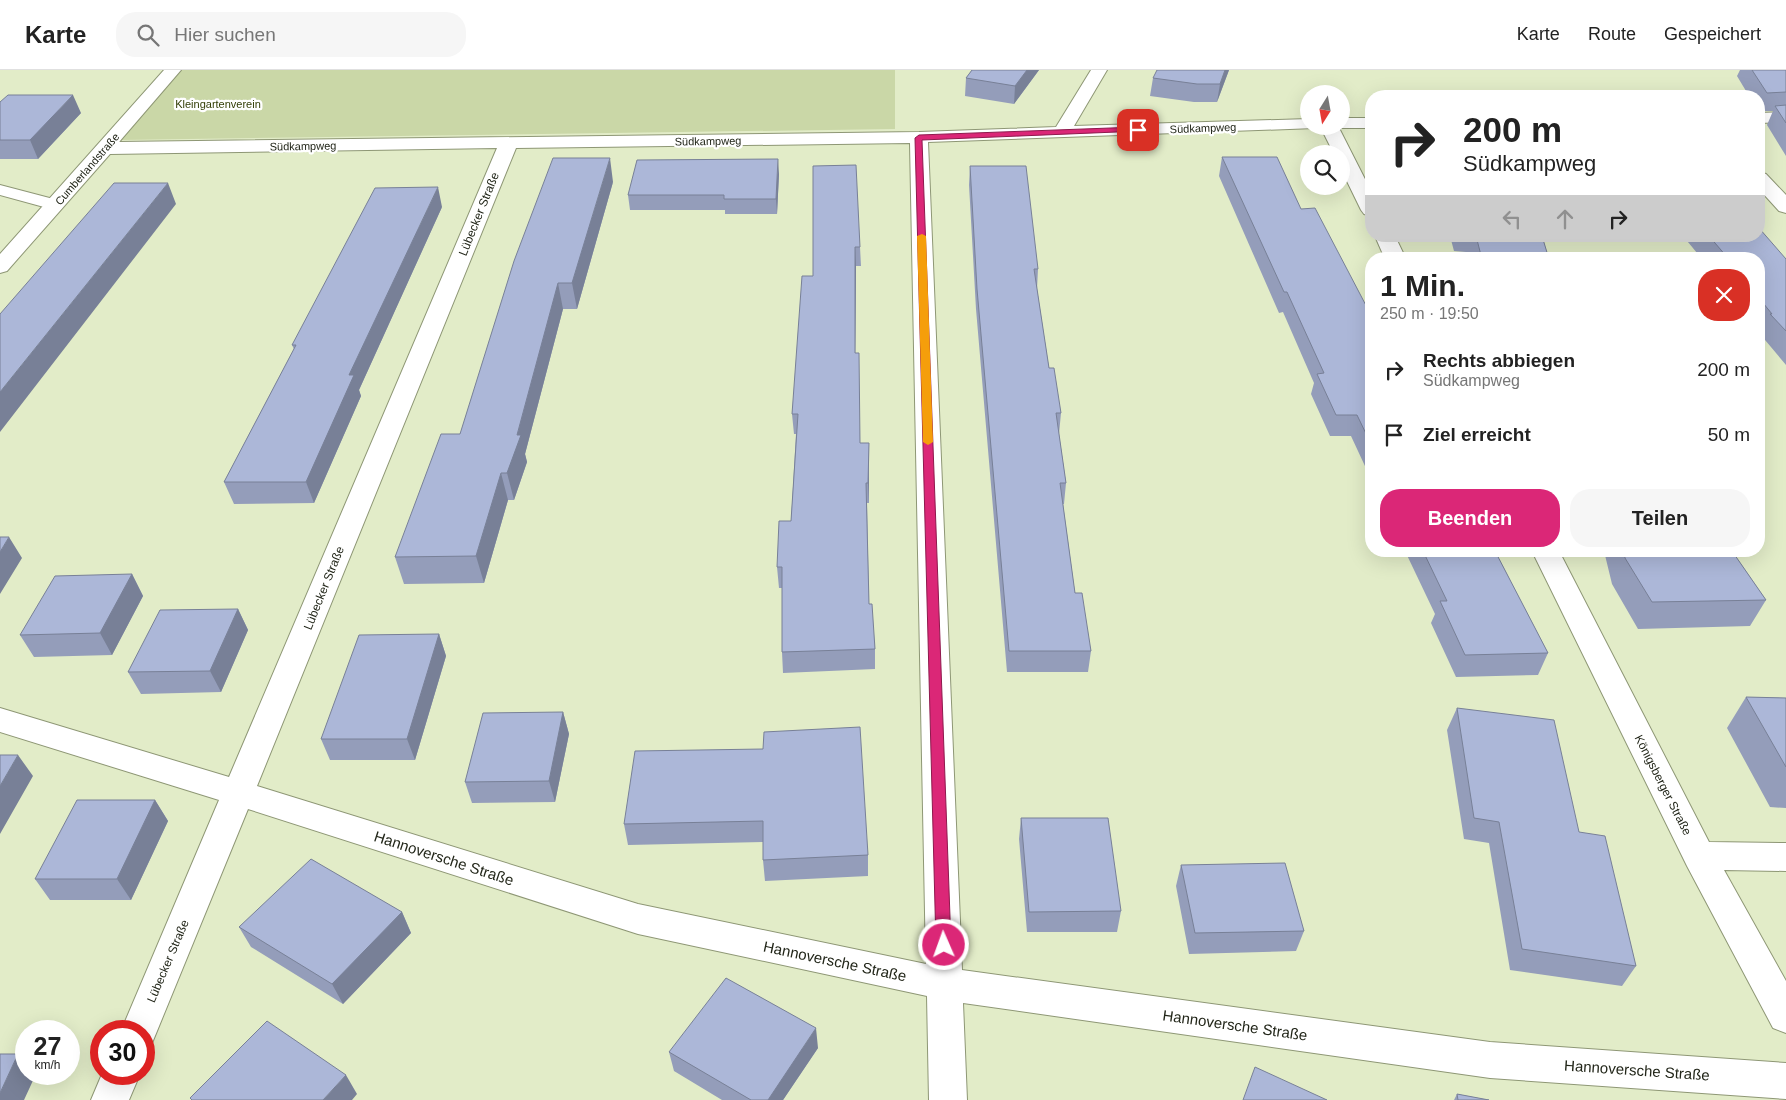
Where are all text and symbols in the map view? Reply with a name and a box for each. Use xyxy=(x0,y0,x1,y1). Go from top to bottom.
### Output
search box xyxy=(116,12,466,57)
text: Karte xyxy=(25,21,86,48)
icon: search xyxy=(134,21,162,49)
text: Hier suchen xyxy=(174,24,276,45)
text: Karte xyxy=(1517,24,1560,44)
text: Route xyxy=(1588,24,1636,44)
text: Gespeichert xyxy=(1664,24,1761,44)
north arrow xyxy=(1300,85,1350,135)
map controls xyxy=(1300,85,1350,195)
park label: Kleingartenverein xyxy=(175,98,261,110)
pin xyxy=(1117,109,1159,151)
icon: right xyxy=(1380,110,1445,175)
text: 200 m xyxy=(1463,110,1562,149)
icon: arrive xyxy=(1124,116,1152,144)
street label: Südkampweg xyxy=(1169,121,1237,135)
street label: Cumberlandstraße xyxy=(53,131,121,207)
street label: Südkampweg xyxy=(675,134,741,148)
street label: Südkampweg xyxy=(270,139,336,153)
button: search xyxy=(1300,145,1350,195)
text: Südkampweg xyxy=(1463,151,1596,176)
street label: Lübecker Straße xyxy=(456,170,502,258)
icon: left xyxy=(1498,205,1526,233)
icon: ahead xyxy=(1551,205,1579,233)
icon: right xyxy=(1604,205,1632,233)
text: 1 Min. xyxy=(1380,269,1465,302)
button: close xyxy=(1698,269,1750,321)
text: 250 m · 19:50 xyxy=(1380,305,1479,322)
text: Rechts abbiegen xyxy=(1423,350,1575,371)
icon: right xyxy=(1380,356,1408,384)
text: 200 m xyxy=(1697,359,1750,380)
text: Südkampweg xyxy=(1423,372,1520,389)
icon: arrive xyxy=(1380,421,1408,449)
text: Ziel erreicht xyxy=(1423,424,1531,445)
text: 50 m xyxy=(1708,424,1750,445)
button: Beenden xyxy=(1380,489,1560,547)
button: Teilen xyxy=(1570,489,1750,547)
street label: Lübecker Straße xyxy=(301,544,347,632)
street label: Königsberger Straße xyxy=(1632,732,1695,838)
street label: Hannoversche Straße xyxy=(372,827,516,889)
street label: Lübecker Straße xyxy=(144,917,192,1005)
position arrow xyxy=(917,918,969,970)
street label: Hannoversche Straße xyxy=(762,938,908,984)
street label: Hannoversche Straße xyxy=(1162,1006,1308,1044)
speed limit sign: 30 xyxy=(90,1020,155,1085)
text: 27 xyxy=(34,1032,61,1060)
street label: Hannoversche Straße xyxy=(1564,1056,1710,1084)
text: km/h xyxy=(34,1058,61,1072)

